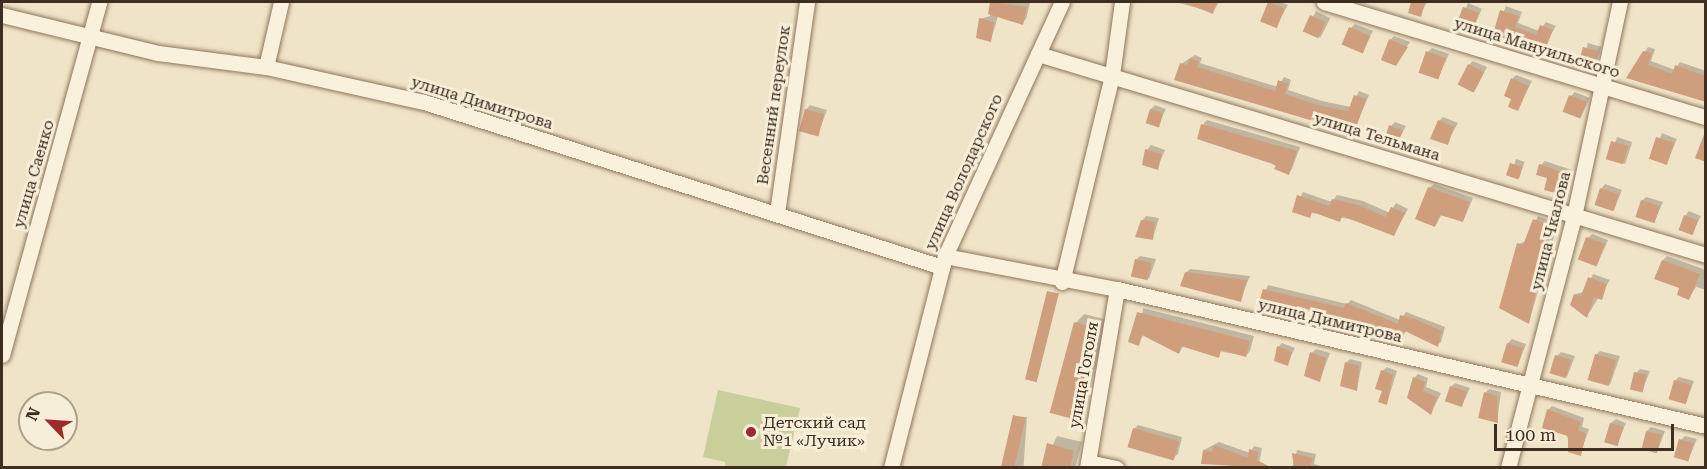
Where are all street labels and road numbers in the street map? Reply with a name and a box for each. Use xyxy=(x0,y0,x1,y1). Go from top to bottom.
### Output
street label: улица Мануильского xyxy=(1452,14,1622,82)
street label: Весенний переулок xyxy=(753,24,795,186)
street label: улица Димитрова xyxy=(409,72,555,134)
street label: улица Володарского xyxy=(921,91,1007,253)
street label: улица Тельмана xyxy=(1312,109,1442,165)
street label: улица Саенко xyxy=(9,118,59,230)
street label: улица Чкалова xyxy=(1527,170,1575,292)
street label: улица Димитрова xyxy=(1256,295,1404,347)
street label: улица Гоголя xyxy=(1065,320,1103,430)

